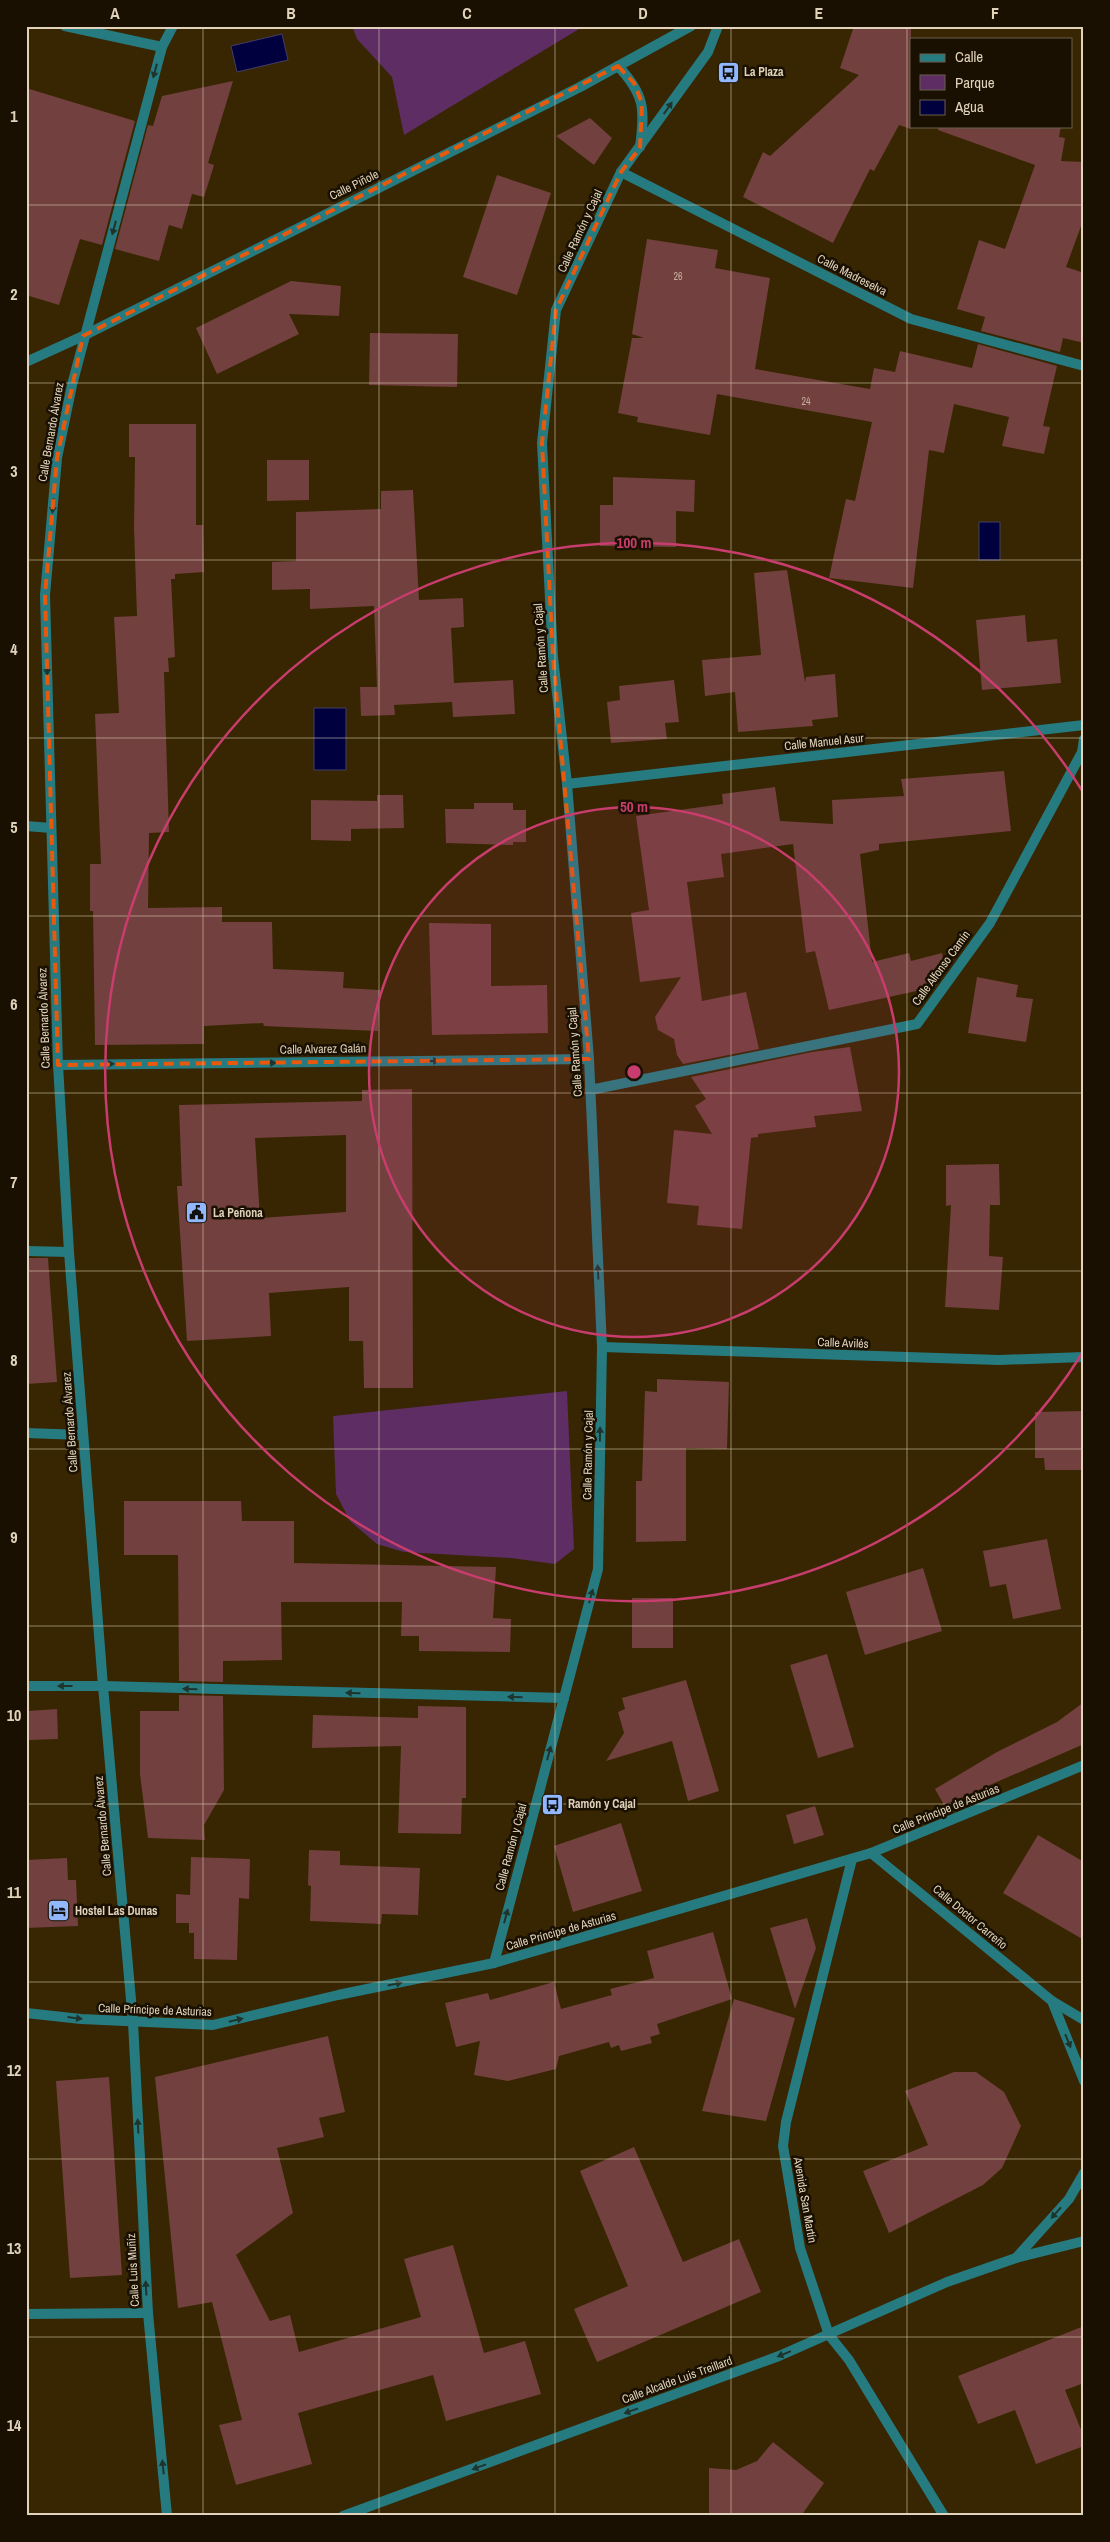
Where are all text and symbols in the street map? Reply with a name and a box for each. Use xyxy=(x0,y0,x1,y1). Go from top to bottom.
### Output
text: A xyxy=(110,2,120,24)
text: B xyxy=(286,2,296,24)
text: C xyxy=(462,2,472,24)
text: D xyxy=(638,2,648,24)
text: E xyxy=(815,2,824,24)
text: F xyxy=(991,2,999,24)
legend xyxy=(910,38,1072,128)
text: Calle xyxy=(955,46,983,67)
bus stop icon: La Plaza xyxy=(716,60,740,84)
one-way arrow xyxy=(151,64,159,79)
place label: La Plaza xyxy=(744,64,784,80)
text: Parque xyxy=(955,72,995,93)
text: Agua xyxy=(954,96,984,117)
one-way arrow xyxy=(663,101,673,115)
text: 1 xyxy=(10,105,18,127)
street label: Calle Piñole xyxy=(327,166,381,204)
street label: Calle Ramón y Cajal xyxy=(554,187,606,275)
one-way arrow xyxy=(110,221,118,236)
street label: Calle Madreselva xyxy=(815,251,890,300)
house number: 26 xyxy=(673,270,683,283)
text: 2 xyxy=(10,283,18,305)
street label: Calle Bernardo Álvarez xyxy=(34,381,68,483)
house number: 24 xyxy=(801,395,811,408)
text: 3 xyxy=(10,460,18,482)
one-way arrow xyxy=(48,498,56,514)
text: 100 m xyxy=(617,532,651,553)
street label: Calle Ramón y Cajal xyxy=(530,603,552,693)
text: 4 xyxy=(10,638,18,660)
one-way arrow xyxy=(43,660,51,676)
street label: Calle Manuel Asur xyxy=(783,730,865,754)
text: 50 m xyxy=(620,796,648,817)
text: 5 xyxy=(10,816,18,838)
street label: Calle Alfonso Camín xyxy=(908,927,974,1009)
street label: Calle Bernardo Álvarez xyxy=(34,967,54,1069)
text: 6 xyxy=(10,993,18,1015)
street label: Calle Ramón y Cajal xyxy=(564,1007,586,1097)
street label: Calle Alvarez Galán xyxy=(280,1040,366,1058)
one-way arrow xyxy=(424,1057,440,1065)
one-way arrow xyxy=(262,1058,278,1066)
one-way arrow xyxy=(99,1060,115,1068)
centre of rings xyxy=(625,1063,643,1081)
text: 7 xyxy=(10,1171,18,1193)
public building icon: La Peñona xyxy=(185,1201,209,1225)
place label: La Peñona xyxy=(213,1205,263,1221)
one-way arrow xyxy=(594,1264,602,1280)
street label: Calle Avilés xyxy=(817,1334,869,1352)
text: 8 xyxy=(10,1349,18,1371)
street label: Calle Bernardo Álvarez xyxy=(59,1371,81,1473)
street label: Calle Ramón y Cajal xyxy=(579,1410,597,1500)
one-way arrow xyxy=(597,1426,605,1442)
text: 9 xyxy=(10,1526,18,1548)
one-way arrow xyxy=(587,1588,595,1603)
one-way arrow xyxy=(57,1682,73,1690)
one-way arrow xyxy=(182,1684,198,1692)
one-way arrow xyxy=(344,1688,360,1696)
one-way arrow xyxy=(507,1692,523,1700)
text: 10 xyxy=(7,1704,21,1726)
one-way arrow xyxy=(545,1745,553,1760)
street label: Calle Bernardo Álvarez xyxy=(91,1775,115,1877)
street label: Calle Príncipe de Asturias xyxy=(890,1780,1002,1838)
bus stop icon: Ramón y Cajal xyxy=(540,1792,564,1816)
place label: Ramón y Cajal xyxy=(568,1796,636,1812)
street label: Calle Ramón y Cajal xyxy=(492,1802,530,1892)
text: 11 xyxy=(7,1881,22,1903)
street label: Calle Doctor Carreño xyxy=(929,1881,1011,1953)
hotel icon: Hostel Las Dunas xyxy=(47,1899,71,1923)
place label: Hostel Las Dunas xyxy=(75,1903,158,1919)
street label: Calle Príncipe de Asturias xyxy=(504,1908,618,1954)
one-way arrow xyxy=(503,1909,511,1924)
one-way arrow xyxy=(387,1979,403,1987)
street label: Calle Príncipe de Asturias xyxy=(98,2000,212,2020)
one-way arrow xyxy=(67,2014,83,2022)
one-way arrow xyxy=(229,2016,244,2024)
one-way arrow xyxy=(1064,2034,1072,2048)
text: 12 xyxy=(7,2059,21,2081)
one-way arrow xyxy=(134,2117,142,2133)
street label: Avenida San Martín xyxy=(789,2155,820,2244)
one-way arrow xyxy=(1051,2207,1062,2220)
street label: Calle Luis Muñíz xyxy=(123,2233,143,2307)
text: 13 xyxy=(7,2237,21,2259)
one-way arrow xyxy=(142,2280,150,2296)
one-way arrow xyxy=(776,2351,791,2358)
street label: Calle Alcalde Luis Treillard xyxy=(620,2353,734,2407)
one-way arrow xyxy=(623,2407,638,2415)
text: 14 xyxy=(7,2414,22,2436)
one-way arrow xyxy=(158,2459,166,2475)
one-way arrow xyxy=(471,2463,486,2471)

